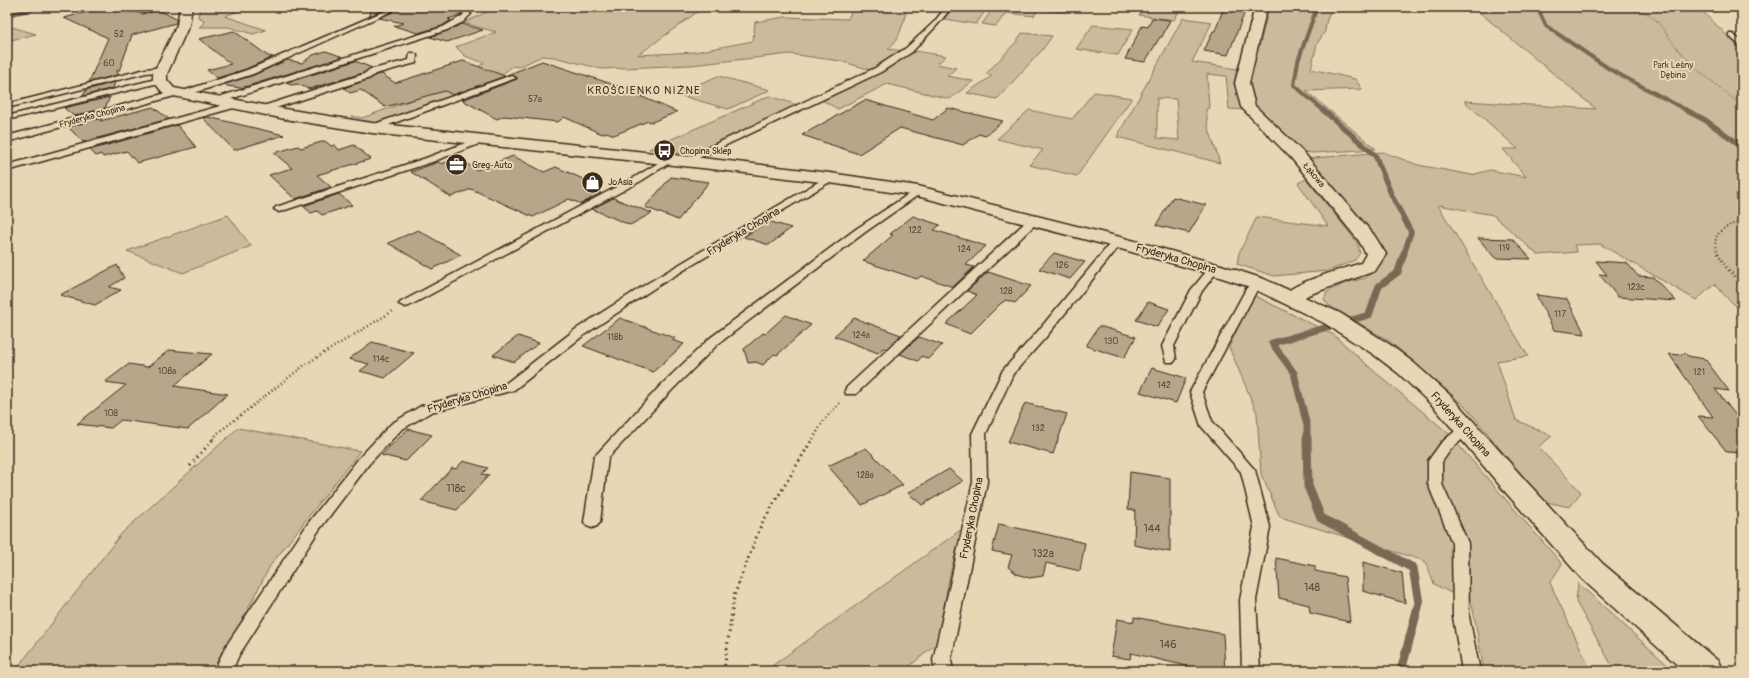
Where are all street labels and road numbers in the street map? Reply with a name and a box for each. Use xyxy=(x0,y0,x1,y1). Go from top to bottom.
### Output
street label: Fryderyka Chopina xyxy=(58,102,126,131)
street label: Łąkowa xyxy=(1300,160,1327,190)
street label: Fryderyka Chopina xyxy=(704,204,782,258)
street label: Fryderyka Chopina xyxy=(1134,241,1218,276)
street label: Fryderyka Chopina xyxy=(425,379,509,416)
street label: Fryderyka Chopina xyxy=(1428,389,1493,460)
street label: Fryderyka Chopina xyxy=(957,476,986,560)

